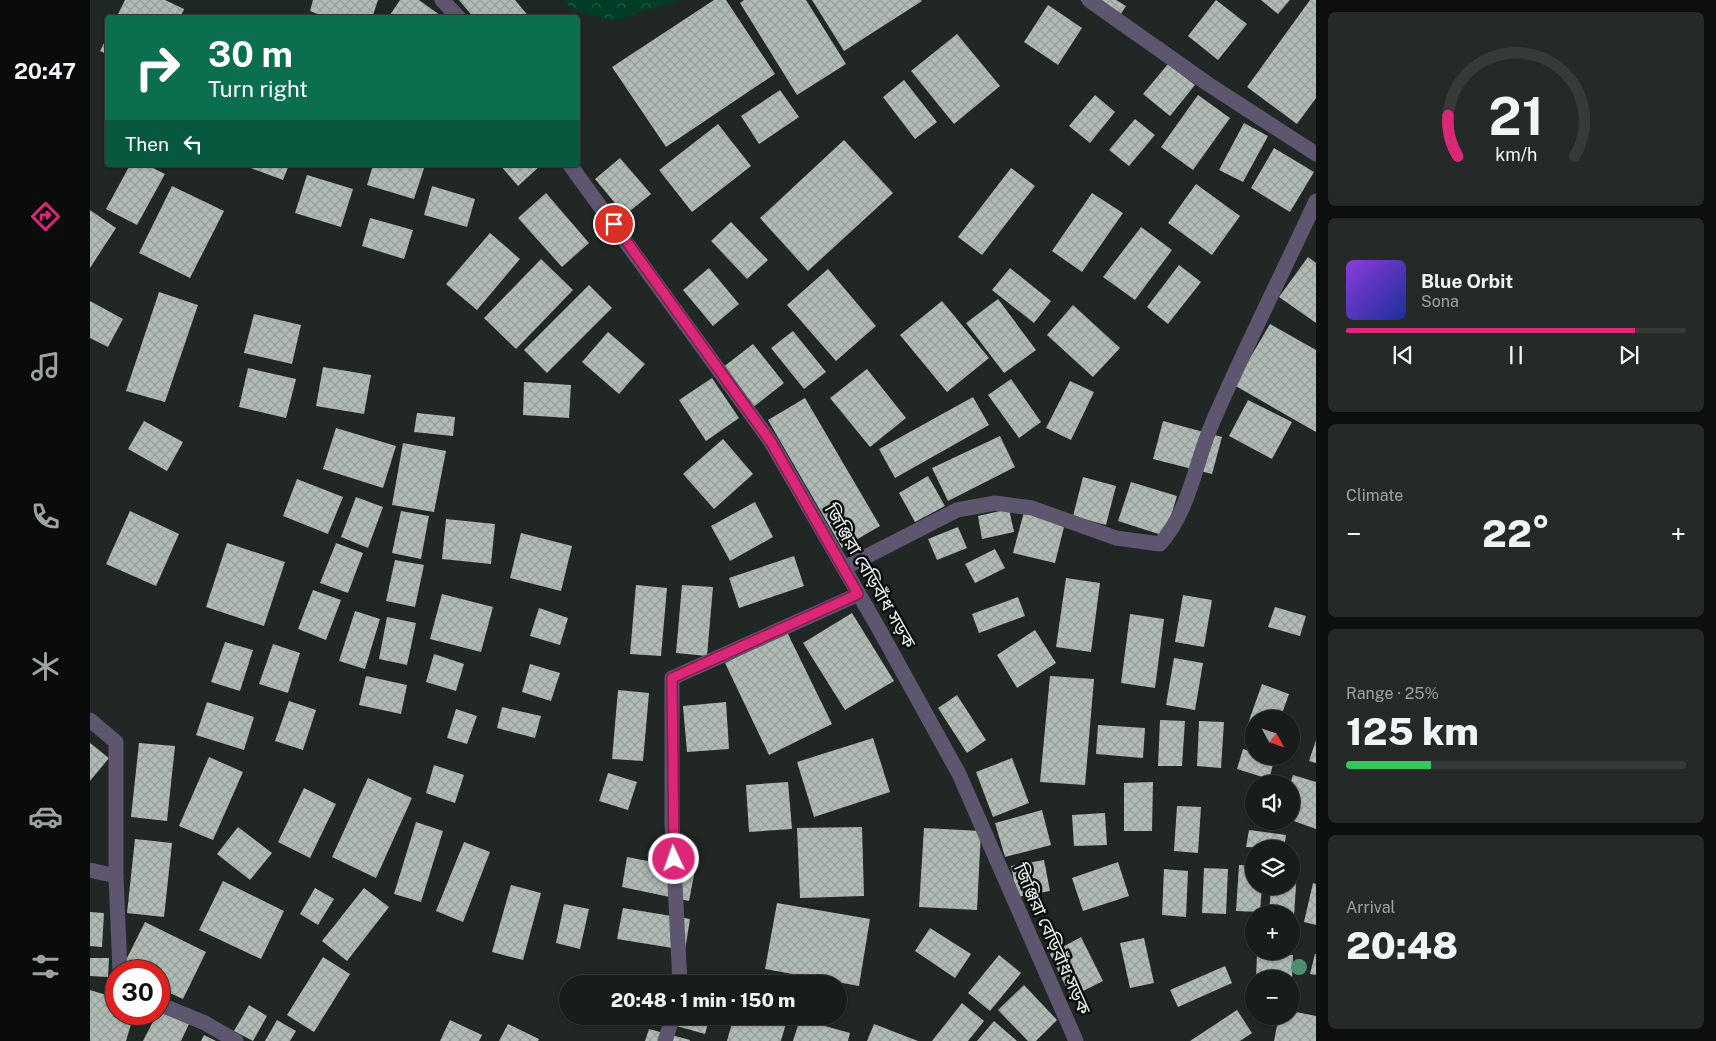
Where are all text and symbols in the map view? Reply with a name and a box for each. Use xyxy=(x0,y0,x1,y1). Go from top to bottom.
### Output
text: 30 m xyxy=(208,34,293,75)
icon: right xyxy=(125,35,190,100)
text: 20:47 xyxy=(14,58,76,84)
text: Turn right xyxy=(208,76,308,102)
text: 21 xyxy=(1488,86,1544,147)
icon: left xyxy=(179,130,207,158)
text: Then xyxy=(125,133,169,155)
text: km/h xyxy=(1495,144,1537,165)
icon: directions xyxy=(28,199,63,234)
pin xyxy=(593,203,635,245)
icon: arrive xyxy=(600,210,628,238)
text: Blue Orbit xyxy=(1421,270,1513,292)
text: Sona xyxy=(1421,292,1459,311)
icon: previous xyxy=(1389,341,1417,369)
icon: pause xyxy=(1502,341,1530,369)
icon: next xyxy=(1615,341,1643,369)
icon: music xyxy=(28,349,63,384)
text: Climate xyxy=(1346,486,1403,505)
icon: phone xyxy=(28,499,63,534)
street label: জিঞ্জিরা বেড়িবাঁধ সড়ক xyxy=(820,499,920,652)
text: 22° xyxy=(1482,511,1550,556)
text: − xyxy=(1346,517,1362,550)
text: + xyxy=(1670,517,1686,550)
icon: climate xyxy=(28,649,63,684)
text: Range · 25% xyxy=(1346,684,1439,703)
text: 125 km xyxy=(1346,709,1479,754)
north arrow xyxy=(1245,710,1300,765)
map controls xyxy=(1245,710,1300,1025)
button: sound xyxy=(1245,775,1300,830)
icon: car xyxy=(28,799,63,834)
position arrow xyxy=(647,832,699,884)
button: layers xyxy=(1245,840,1300,895)
street label: জিঞ্জিরা বেড়িবাঁধ সড়ক xyxy=(1009,859,1095,1018)
text: Arrival xyxy=(1346,898,1395,917)
button: + xyxy=(1245,905,1300,960)
text: 20:48 xyxy=(1346,923,1458,968)
icon: filters xyxy=(28,949,63,984)
speed limit sign: 30 xyxy=(105,960,170,1025)
button: − xyxy=(1245,970,1300,1025)
text: 20:48 · 1 min · 150 m xyxy=(611,989,795,1011)

